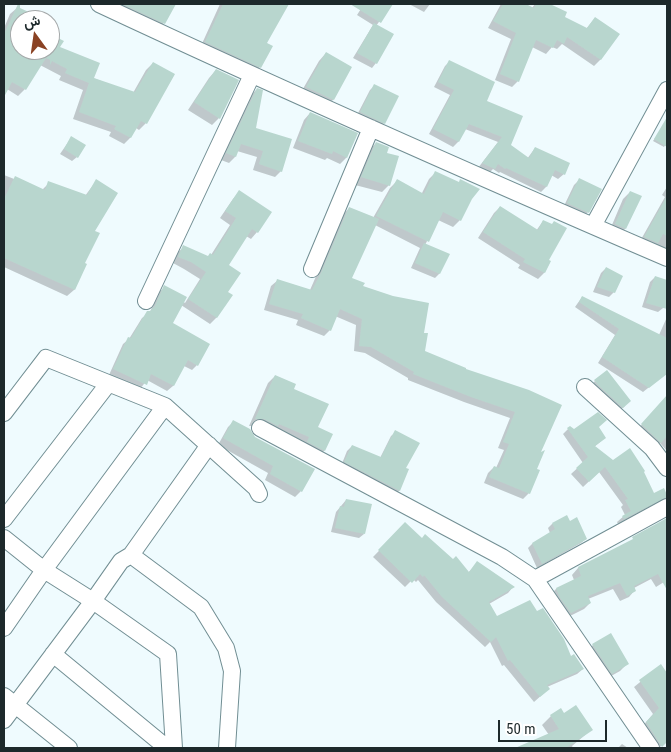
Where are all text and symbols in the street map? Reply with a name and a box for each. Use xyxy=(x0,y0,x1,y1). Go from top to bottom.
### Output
north arrow xyxy=(10,10,60,60)
text: ش xyxy=(22,12,42,31)
scale bar xyxy=(501,710,610,742)
text: 50 m xyxy=(506,720,536,738)

